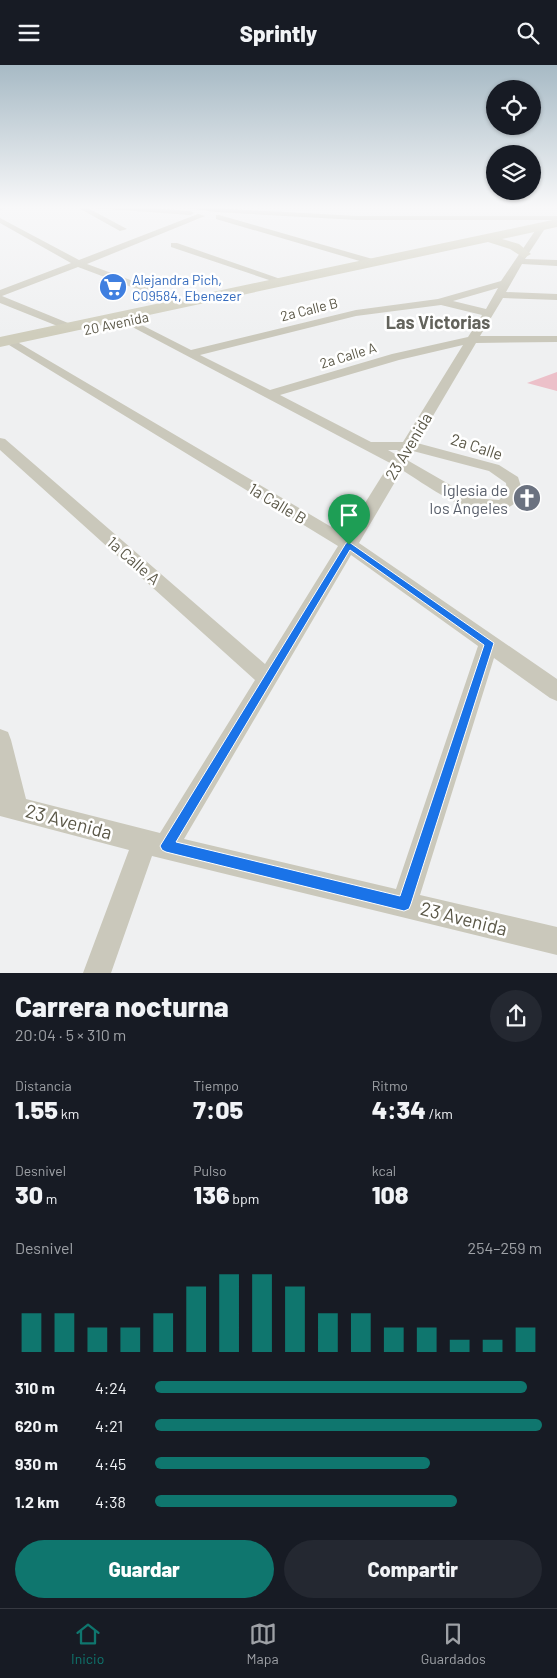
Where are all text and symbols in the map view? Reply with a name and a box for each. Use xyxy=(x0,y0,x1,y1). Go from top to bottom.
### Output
icon: menu xyxy=(15,19,43,47)
icon: search xyxy=(514,19,542,47)
text: Sprintly xyxy=(240,20,317,46)
map controls xyxy=(486,80,541,200)
button: locate xyxy=(486,80,541,135)
button: layers xyxy=(486,145,541,200)
place label: Alejandra Pich, C09584, Ebenezer xyxy=(132,271,242,304)
supermarket icon: Alejandra Pich, C09584, Ebenezer xyxy=(98,272,128,302)
street label: 2a Calle B xyxy=(279,294,339,324)
street label: 20 Avenida xyxy=(82,308,150,338)
district label: Las Victorias xyxy=(386,311,490,333)
street label: 2a Calle A xyxy=(318,338,379,372)
street label: 23 Avenida xyxy=(381,409,435,483)
street label: 2a Calle xyxy=(449,429,505,463)
street label: 1a Calle B xyxy=(246,478,310,528)
place label: Iglesia de los Ángeles xyxy=(430,480,508,517)
church icon: Iglesia de los Ángeles xyxy=(512,483,542,513)
pin xyxy=(328,494,370,545)
icon: arrive xyxy=(335,501,363,529)
street label: 1a Calle A xyxy=(104,532,164,588)
street label: 23 Avenida xyxy=(23,798,115,844)
street label: 23 Avenida xyxy=(418,896,510,940)
text: Carrera nocturna xyxy=(15,989,229,1023)
button: share xyxy=(490,990,542,1042)
text: 20:04 · 5 × 310 m xyxy=(15,1025,126,1044)
text: Distancia xyxy=(15,1077,72,1094)
text: Tiempo xyxy=(193,1077,239,1094)
text: Ritmo xyxy=(372,1077,408,1094)
text: 1.55 xyxy=(15,1094,58,1124)
text: 7:05 xyxy=(193,1094,243,1124)
text: 4:34 xyxy=(372,1094,426,1124)
text: km xyxy=(58,1105,79,1122)
text: /km xyxy=(426,1105,453,1122)
text: Desnivel xyxy=(15,1162,66,1179)
text: Pulso xyxy=(193,1162,227,1179)
text: kcal xyxy=(372,1162,396,1179)
text: 30 xyxy=(15,1179,43,1209)
text: 136 xyxy=(193,1179,230,1209)
text: 108 xyxy=(372,1179,409,1209)
text: m xyxy=(43,1190,57,1207)
text: bpm xyxy=(230,1190,259,1207)
text: Desnivel xyxy=(15,1238,73,1257)
text: 254–259 m xyxy=(468,1238,542,1257)
text: 310 m xyxy=(15,1378,55,1397)
text: 4:24 xyxy=(95,1378,127,1397)
text: 620 m xyxy=(15,1416,58,1435)
text: 4:21 xyxy=(95,1416,123,1435)
text: 930 m xyxy=(15,1454,58,1473)
text: 4:45 xyxy=(95,1454,126,1473)
text: 1.2 km xyxy=(15,1492,59,1511)
text: 4:38 xyxy=(95,1492,126,1511)
button: Guardar xyxy=(15,1540,274,1598)
button: Compartir xyxy=(284,1540,542,1598)
tab: Inicio xyxy=(71,1620,104,1667)
tab: Mapa xyxy=(247,1620,279,1667)
tab: Guardados xyxy=(421,1620,486,1667)

